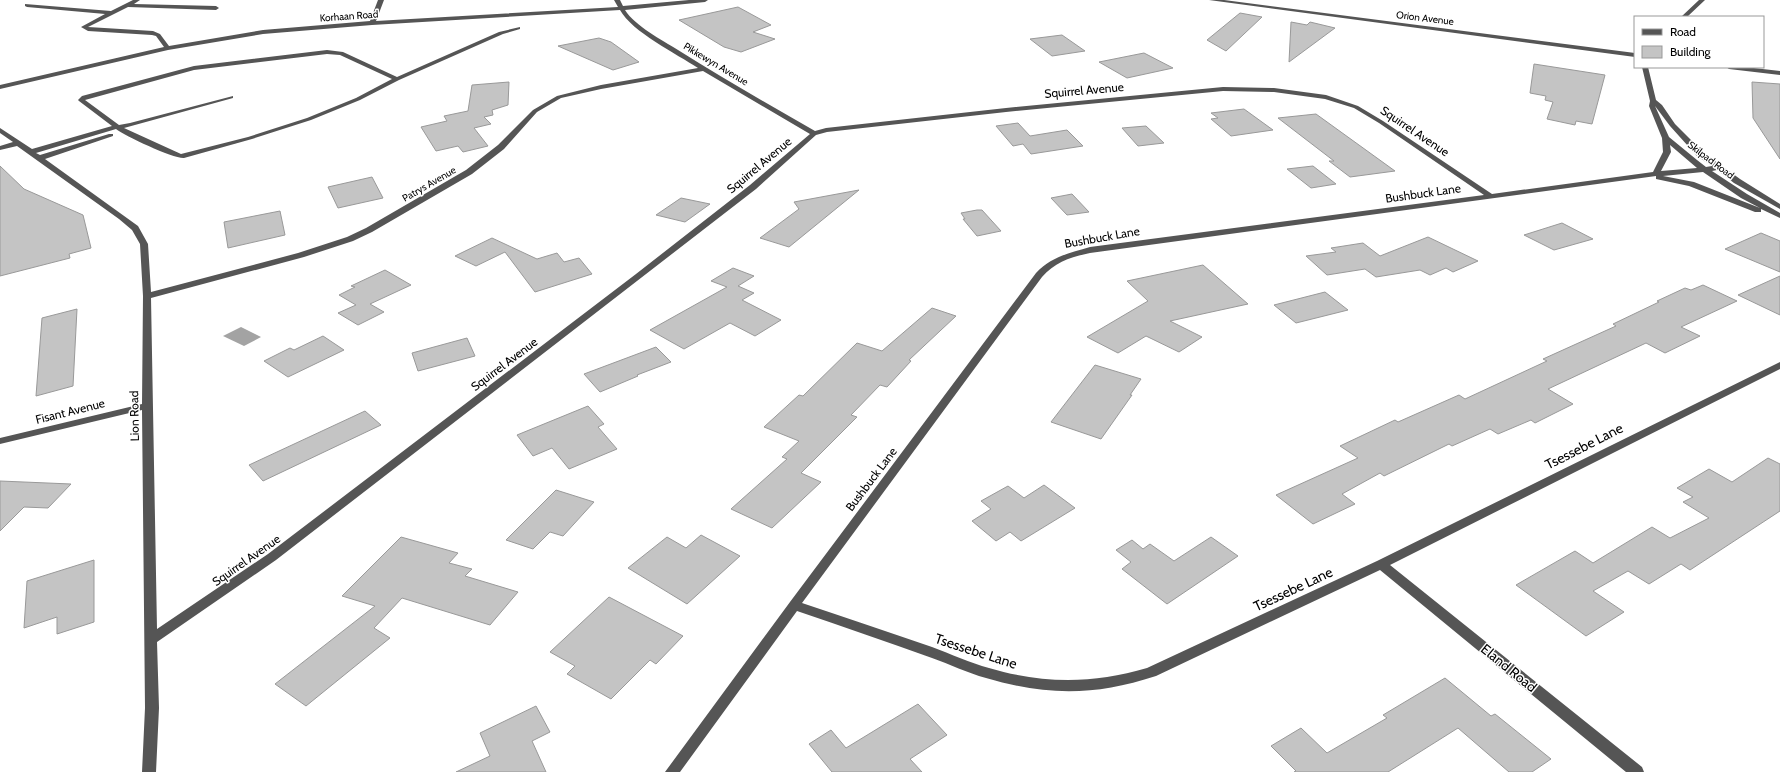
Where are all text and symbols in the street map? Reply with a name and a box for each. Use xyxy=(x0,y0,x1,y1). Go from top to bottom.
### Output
street label: Korhaan Road xyxy=(319,7,379,25)
street label: Orion Avenue xyxy=(1395,8,1455,28)
legend xyxy=(1634,16,1764,68)
text: Road xyxy=(1670,24,1696,39)
street label: Pikkewyn Avenue xyxy=(681,40,751,88)
text: Building xyxy=(1670,44,1712,59)
street label: Squirrel Avenue xyxy=(1044,79,1124,101)
street label: Squirrel Avenue xyxy=(1378,103,1452,159)
street label: Squirrel Avenue xyxy=(724,134,794,196)
street label: Skilpad Road xyxy=(1685,138,1737,182)
street label: Patrys Avenue xyxy=(400,163,458,205)
street label: Bushbuck Lane xyxy=(1384,180,1462,206)
street label: Bushbuck Lane xyxy=(1063,223,1141,251)
street label: Squirrel Avenue xyxy=(468,334,540,394)
street label: Lion Road xyxy=(126,391,142,441)
street label: Fisant Avenue xyxy=(34,395,106,427)
street label: Tsessebe Lane xyxy=(1542,419,1626,473)
street label: Bushbuck Lane xyxy=(842,444,900,514)
street label: Squirrel Avenue xyxy=(209,531,283,589)
street label: Tsessebe Lane xyxy=(1251,563,1335,615)
street label: Tsessebe Lane xyxy=(933,629,1019,673)
street label: Eland Road xyxy=(1477,640,1541,696)

